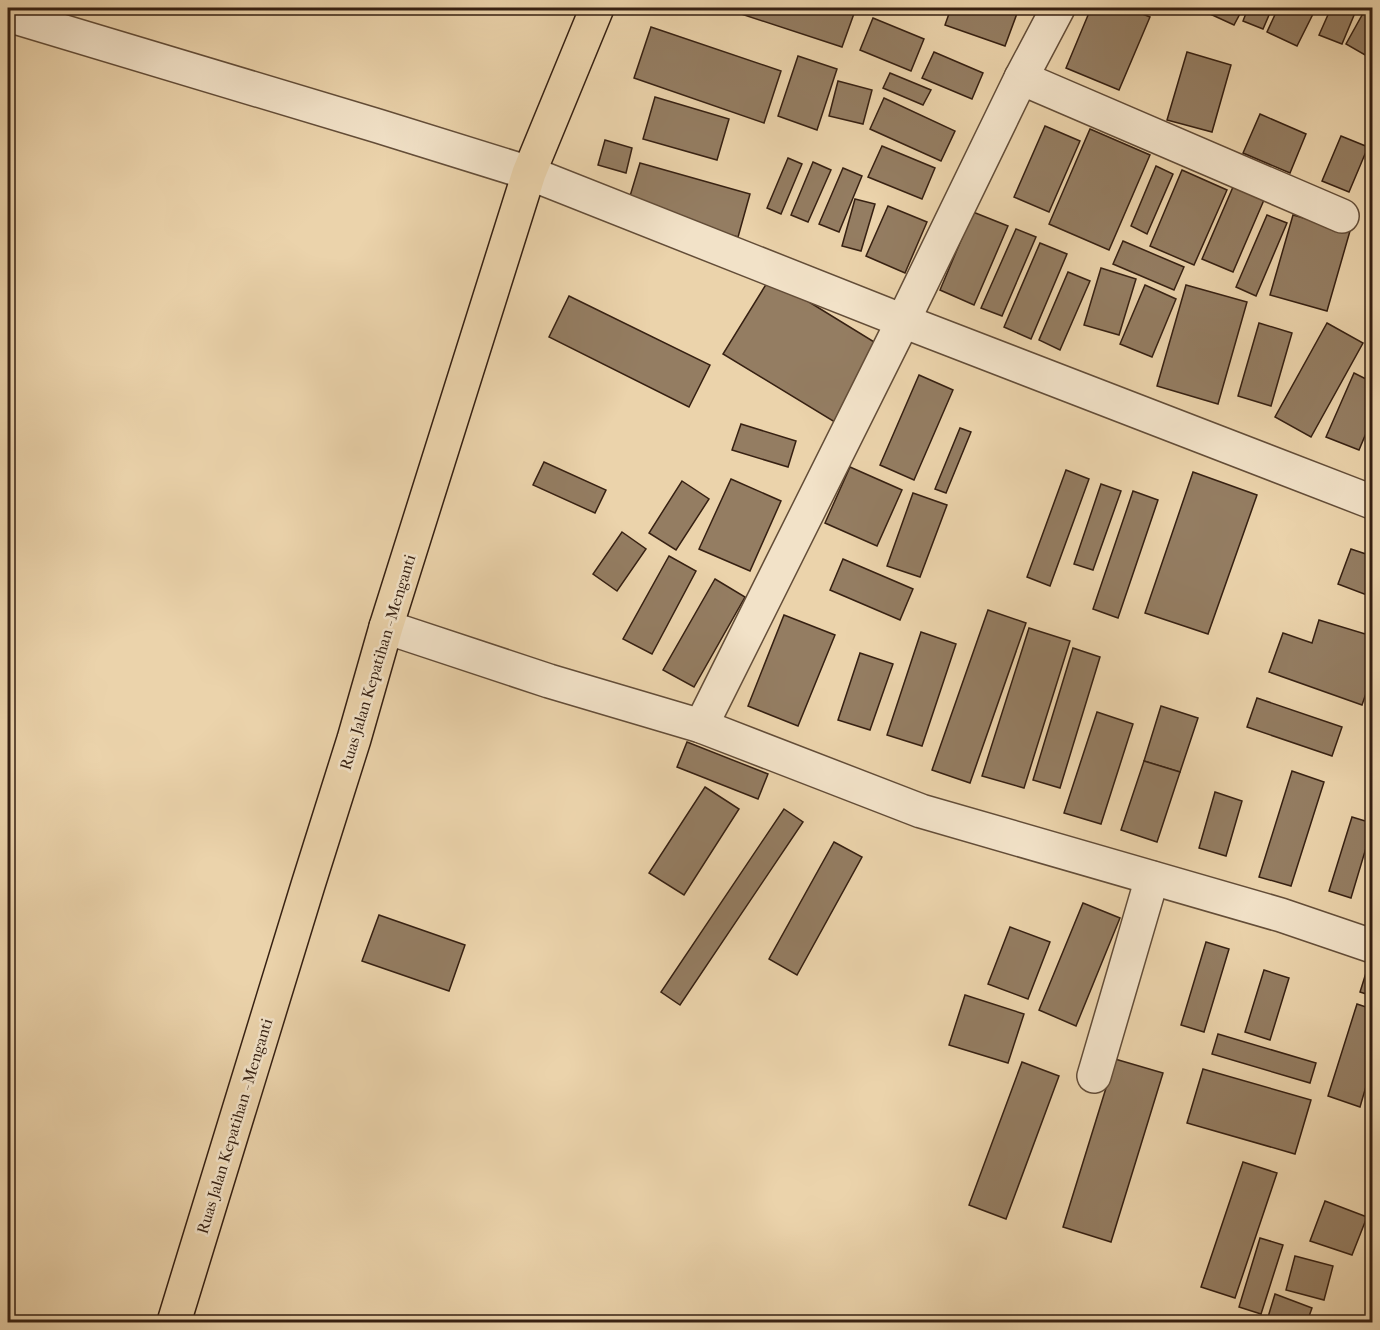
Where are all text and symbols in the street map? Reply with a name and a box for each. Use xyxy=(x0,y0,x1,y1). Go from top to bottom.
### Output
street label: Ruas Jalan Kepatihan - Menganti xyxy=(336,552,419,772)
street label: Ruas Jalan Kepatihan - Menganti xyxy=(193,1016,276,1236)

